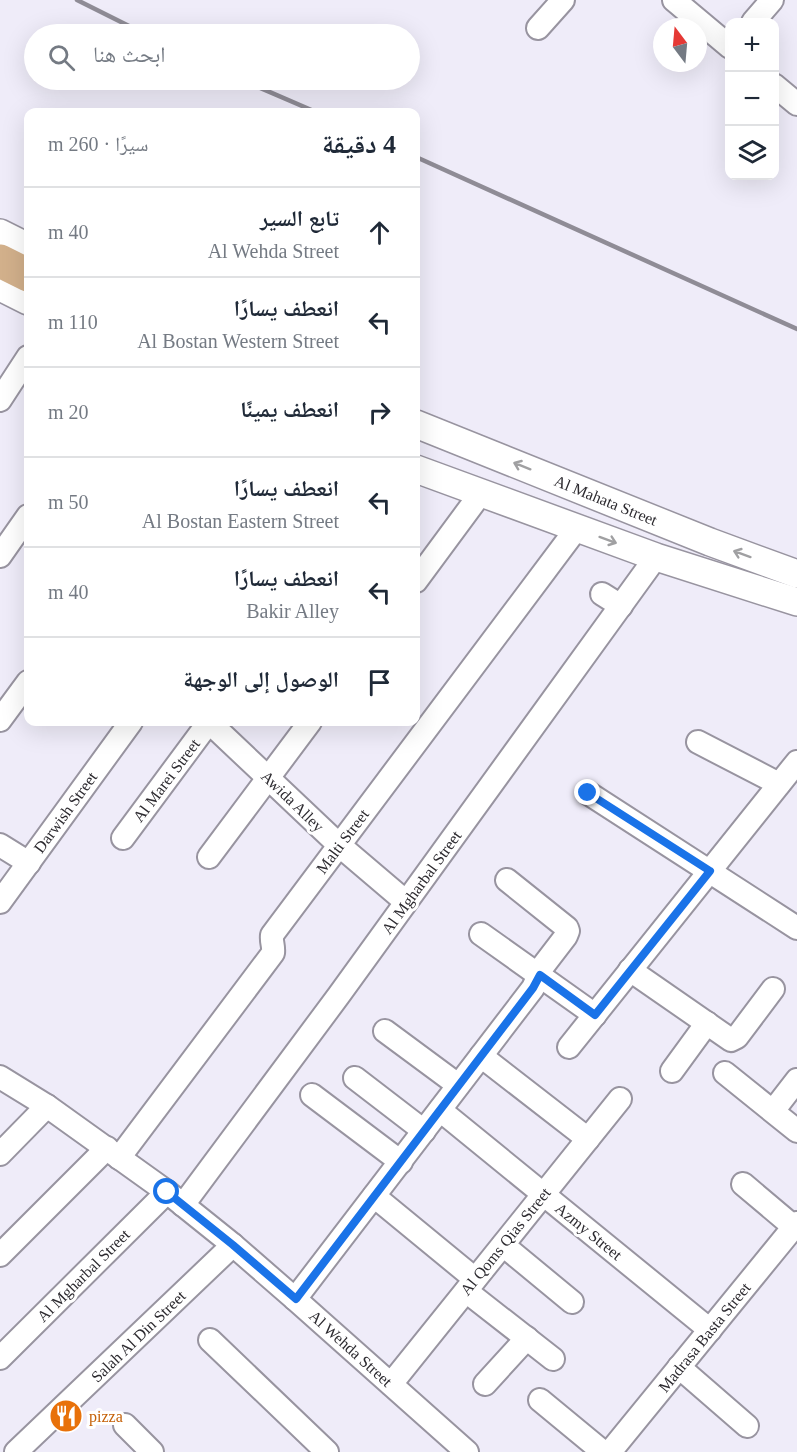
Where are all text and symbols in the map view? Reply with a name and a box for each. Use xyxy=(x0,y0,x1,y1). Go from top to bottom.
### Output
north arrow xyxy=(653,18,707,72)
map controls xyxy=(725,18,779,180)
button: + xyxy=(725,18,779,72)
search box xyxy=(24,24,420,90)
icon: search xyxy=(45,41,78,74)
text: ابحث هنا xyxy=(93,42,166,67)
button: − xyxy=(725,72,779,126)
button: layers xyxy=(725,126,779,180)
text: 4 دقيقة xyxy=(322,130,396,159)
text: سيرًا · 260 m xyxy=(48,133,148,155)
text: تابع السير xyxy=(260,206,339,231)
icon: ahead xyxy=(363,216,396,249)
text: 40 m xyxy=(48,221,89,243)
text: Al Wehda Street xyxy=(208,240,339,262)
text: انعطف يسارًا xyxy=(234,296,339,321)
icon: left xyxy=(363,306,396,339)
text: 110 m xyxy=(48,311,98,333)
text: Al Bostan Western Street xyxy=(137,330,339,352)
icon: right xyxy=(363,396,396,429)
text: انعطف يمينًا xyxy=(240,397,339,422)
text: 20 m xyxy=(48,401,89,423)
one-way arrow xyxy=(513,460,532,471)
street label: Al Mahata Street xyxy=(552,472,660,529)
text: انعطف يسارًا xyxy=(234,476,339,501)
icon: left xyxy=(363,486,396,519)
text: 50 m xyxy=(48,491,89,513)
text: Al Bostan Eastern Street xyxy=(142,510,339,532)
one-way arrow xyxy=(598,535,617,546)
one-way arrow xyxy=(733,547,752,558)
text: انعطف يسارًا xyxy=(234,566,339,591)
icon: left xyxy=(363,576,396,609)
text: 40 m xyxy=(48,581,89,603)
text: Bakir Alley xyxy=(246,600,339,622)
icon: arrive xyxy=(363,666,396,699)
text: الوصول إلى الوجهة xyxy=(183,667,339,692)
street label: Al Marei Street xyxy=(130,735,203,825)
street label: Darwish Street xyxy=(30,768,101,856)
street label: Awida Alley xyxy=(257,768,327,836)
route end xyxy=(574,779,600,805)
street label: Malti Street xyxy=(313,805,372,877)
street label: Al Mgharbal Street xyxy=(378,827,466,938)
route start xyxy=(153,1178,179,1204)
street label: Al Qoms Qias Street xyxy=(457,1184,554,1298)
street label: Azmy Street xyxy=(551,1199,626,1264)
street label: Al Mgharbal Street xyxy=(34,1225,134,1326)
street label: Madrasa Basta Street xyxy=(655,1279,754,1395)
street label: Salah Al Din Street xyxy=(88,1287,189,1386)
street label: Al Wehda Street xyxy=(306,1307,396,1390)
restaurant icon: pizza xyxy=(48,1398,84,1434)
place label: pizza xyxy=(89,1408,123,1426)

